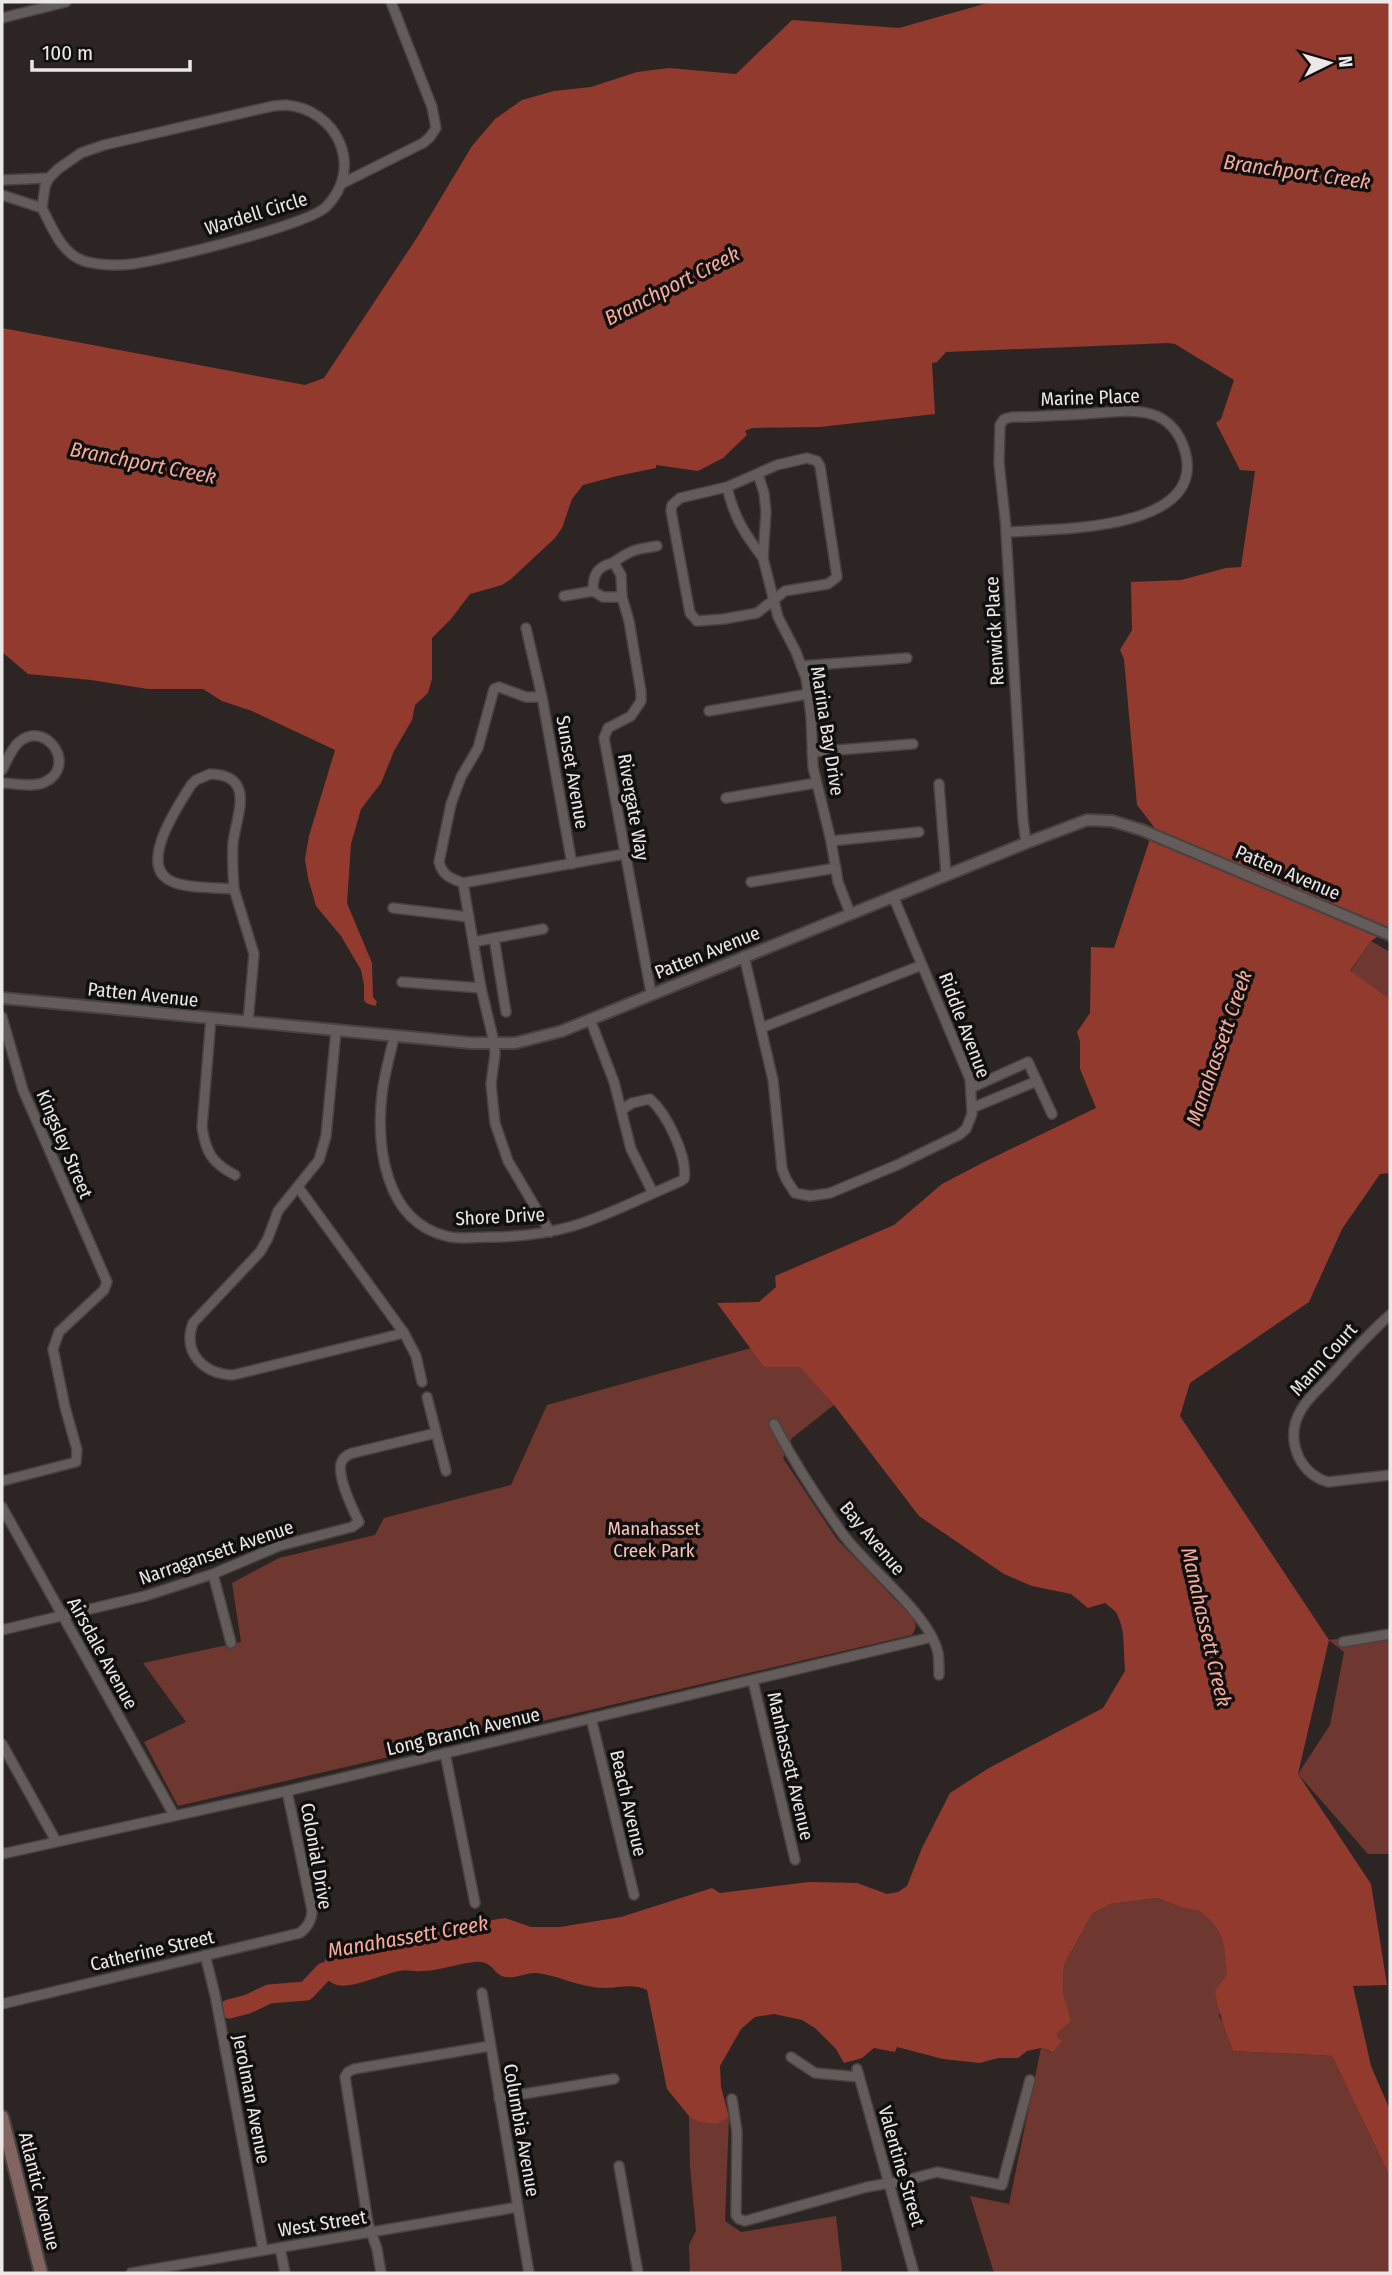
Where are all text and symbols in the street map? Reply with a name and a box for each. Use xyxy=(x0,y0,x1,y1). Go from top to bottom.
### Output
scale bar xyxy=(32,28,189,72)
north arrow xyxy=(1294,28,1364,98)
text: 100 m xyxy=(42,40,93,66)
text: N xyxy=(1333,55,1357,68)
water label: Branchport Creek xyxy=(1222,149,1372,195)
street label: Wardell Circle xyxy=(202,187,310,240)
water label: Branchport Creek xyxy=(600,241,744,331)
street label: Marine Place xyxy=(1040,384,1140,411)
water label: Branchport Creek xyxy=(68,436,218,490)
street label: Renwick Place xyxy=(980,576,1009,686)
street label: Marina Bay Drive xyxy=(806,665,849,797)
street label: Sunset Avenue xyxy=(551,714,594,831)
street label: Rivergate Way xyxy=(613,752,654,863)
street label: Patten Avenue xyxy=(1232,840,1344,905)
street label: Patten Avenue xyxy=(651,921,763,984)
water label: Manahassett Creek xyxy=(1180,967,1258,1129)
street label: Riddle Avenue xyxy=(934,969,995,1081)
street label: Patten Avenue xyxy=(86,977,200,1012)
street label: Kingsley Street xyxy=(31,1086,98,1203)
street label: Shore Drive xyxy=(455,1203,545,1230)
street label: Mann Court xyxy=(1285,1318,1362,1400)
street label: Bay Avenue xyxy=(835,1497,910,1580)
street label: Narragansett Avenue xyxy=(136,1515,297,1590)
park label: Manahasset Creek Park xyxy=(608,1517,701,1562)
water label: Manahassett Creek xyxy=(1175,1545,1237,1709)
street label: Airsdale Avenue xyxy=(62,1593,143,1713)
street label: Manhassett Avenue xyxy=(762,1690,819,1842)
street label: Long Branch Avenue xyxy=(384,1703,542,1760)
street label: Beach Avenue xyxy=(605,1748,652,1859)
street label: Colonial Drive xyxy=(296,1801,337,1911)
water label: Manahassett Creek xyxy=(326,1910,490,1964)
street label: Catherine Street xyxy=(88,1925,217,1976)
street label: Jerolman Avenue xyxy=(228,2033,275,2166)
street label: Columbia Avenue xyxy=(498,2062,545,2198)
street label: Valentine Street xyxy=(873,2103,930,2230)
street label: Atlantic Avenue xyxy=(14,2130,65,2253)
street label: West Street xyxy=(276,2205,369,2242)

